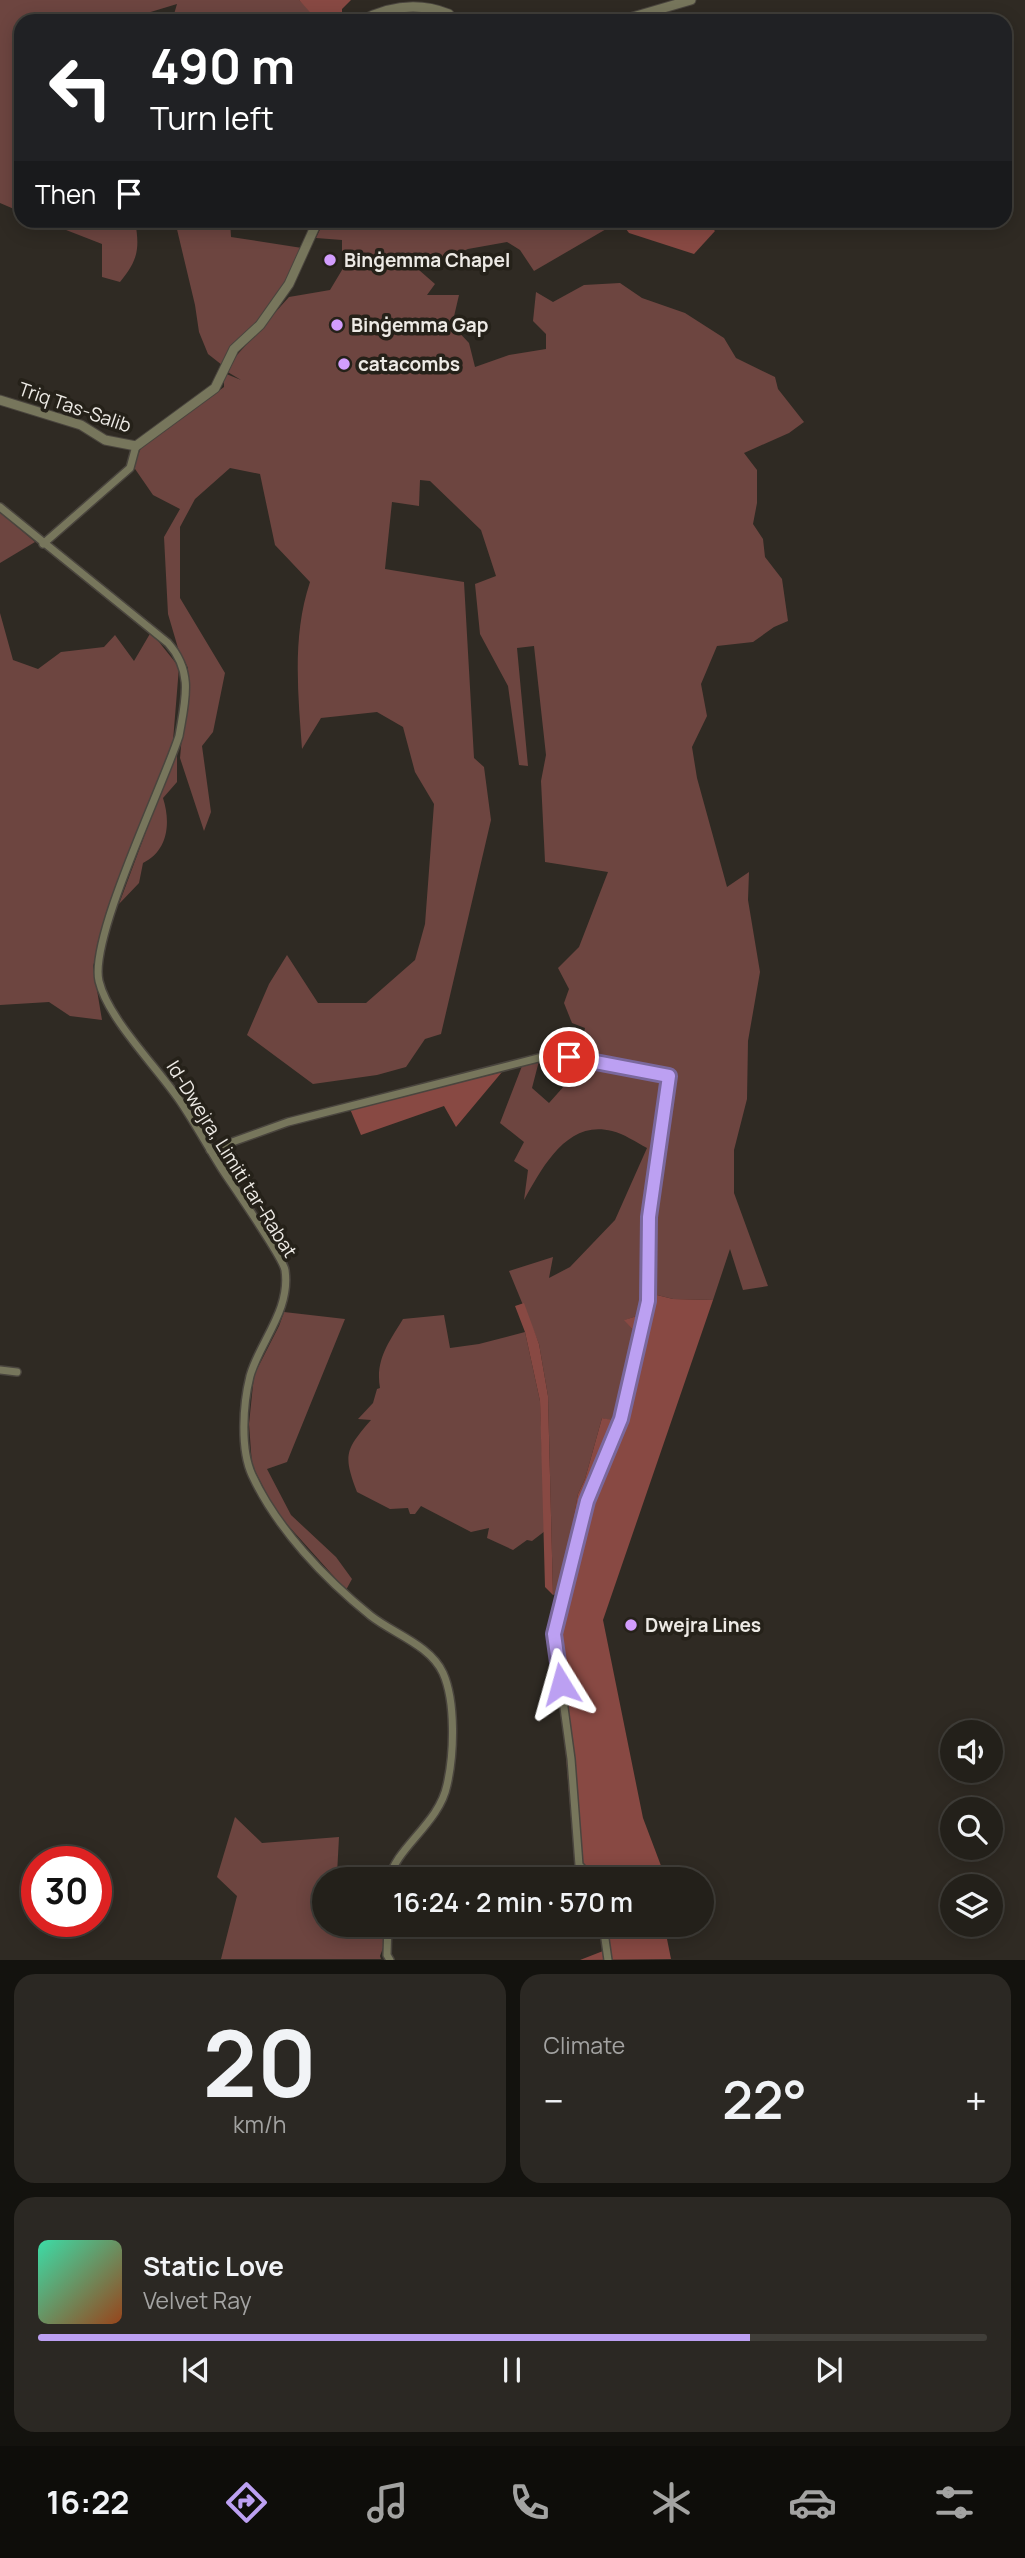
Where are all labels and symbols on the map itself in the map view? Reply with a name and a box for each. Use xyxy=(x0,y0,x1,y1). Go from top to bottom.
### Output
place label: Binġemma Chapel xyxy=(344,247,510,273)
marker: Binġemma Chapel xyxy=(322,252,338,268)
place label: Binġemma Gap xyxy=(351,312,489,338)
marker: Binġemma Gap xyxy=(329,317,345,333)
place label: catacombs xyxy=(358,351,460,377)
marker: catacombs xyxy=(336,356,352,372)
street label: Triq Tas-Salib xyxy=(15,376,135,438)
pin xyxy=(539,1027,599,1087)
street label: Id-Dwejra, Limiti tar-Rabat xyxy=(161,1055,303,1263)
place label: Dwejra Lines xyxy=(645,1612,761,1638)
marker: Dwejra Lines xyxy=(623,1617,639,1633)
position arrow xyxy=(524,1647,598,1721)
speed limit sign: 30 xyxy=(21,1846,112,1937)

